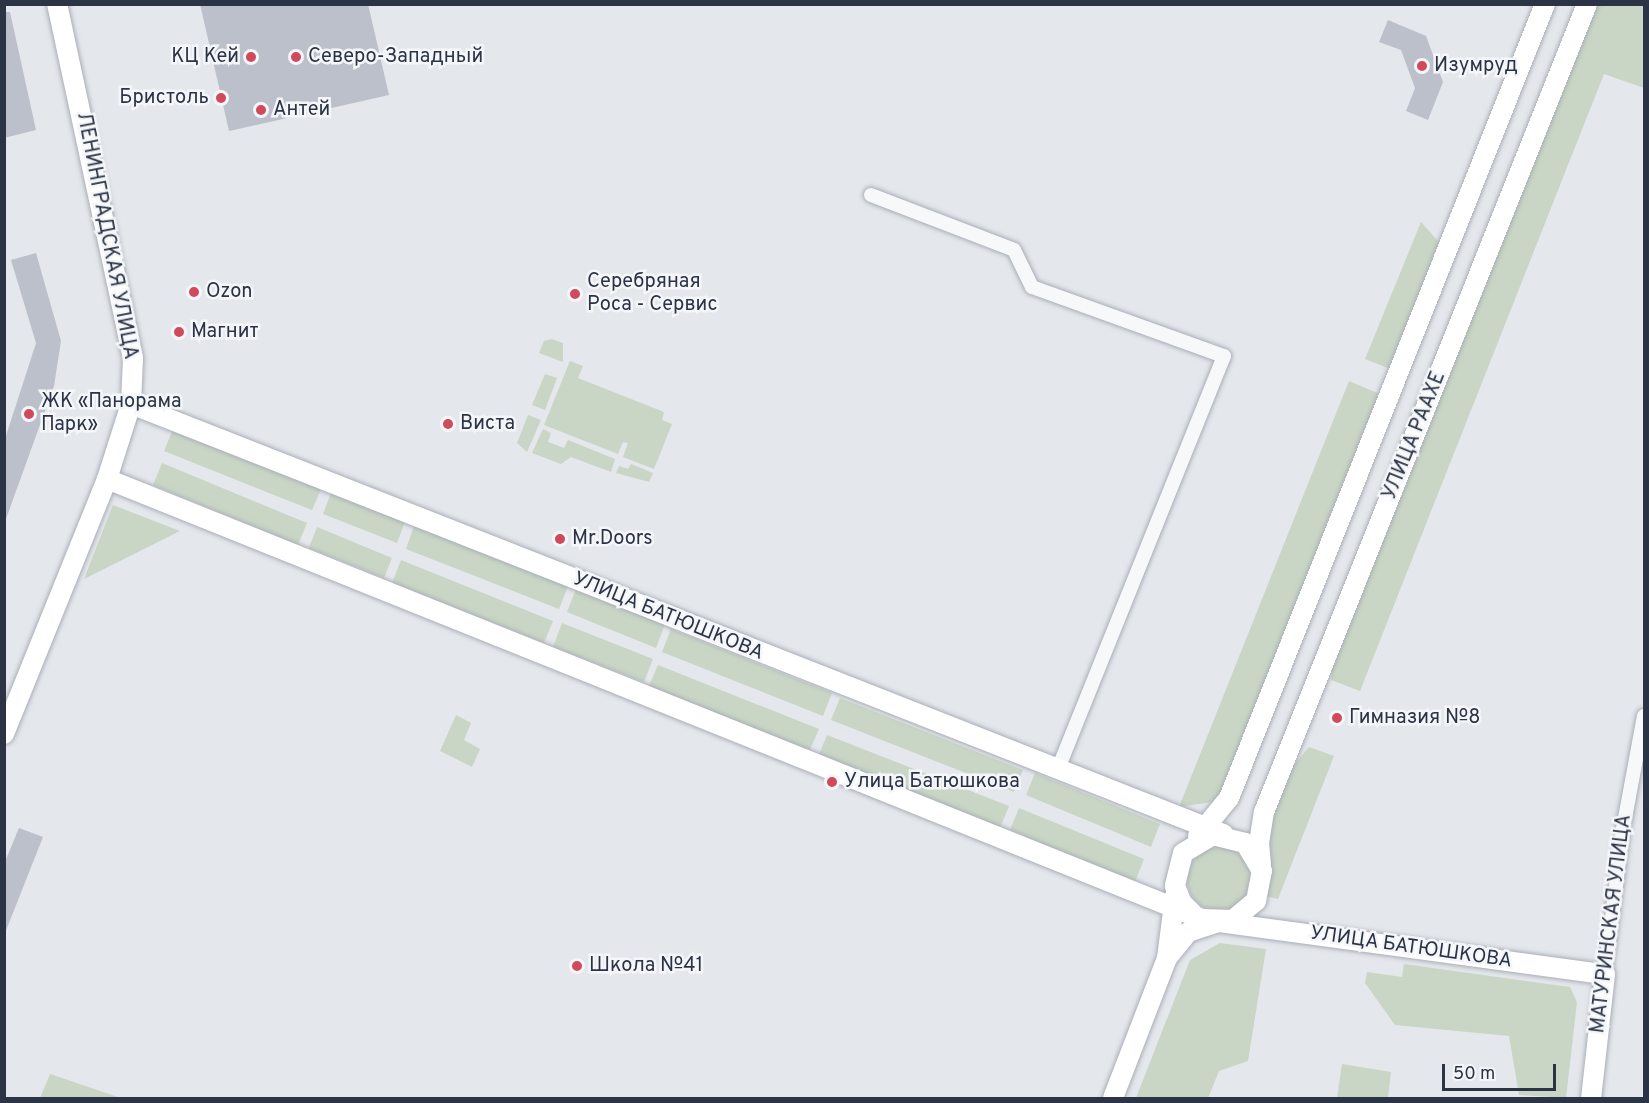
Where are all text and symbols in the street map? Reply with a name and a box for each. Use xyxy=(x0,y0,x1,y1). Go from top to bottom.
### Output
place label: КЦ Кей xyxy=(171,45,239,69)
place label: Северо-Западный xyxy=(308,45,483,69)
marker: КЦ Кей xyxy=(244,50,258,64)
marker: Северо-Западный xyxy=(289,50,303,64)
place label: Изумруд xyxy=(1434,54,1518,78)
marker: Изумруд xyxy=(1415,59,1429,73)
place label: Бристоль xyxy=(119,86,209,110)
marker: Бристоль xyxy=(214,91,228,105)
place label: Антей xyxy=(273,98,330,122)
marker: Антей xyxy=(254,103,268,117)
street label: ЛЕНИНГРАДСКАЯ УЛИЦА xyxy=(70,110,142,362)
place label: Серебряная Роса - Сервис xyxy=(587,270,717,317)
place label: Ozon xyxy=(206,280,252,304)
marker: Ozon xyxy=(187,285,201,299)
marker: Серебряная Роса - Сервис xyxy=(568,287,582,301)
place label: Магнит xyxy=(191,320,259,344)
marker: Магнит xyxy=(172,325,186,339)
street label: УЛИЦА РААХЕ xyxy=(1378,368,1452,504)
place label: ЖК «Панорама Парк» xyxy=(41,390,182,437)
marker: ЖК «Панорама Парк» xyxy=(22,407,36,421)
place label: Виста xyxy=(460,412,515,436)
marker: Виста xyxy=(441,417,455,431)
place label: Mr.Doors xyxy=(572,527,653,551)
marker: Mr.Doors xyxy=(553,532,567,546)
street label: УЛИЦА БАТЮШКОВА xyxy=(569,568,767,666)
place label: Гимназия №8 xyxy=(1349,706,1480,730)
marker: Гимназия №8 xyxy=(1330,711,1344,725)
place label: Улица Батюшкова xyxy=(844,770,1020,794)
marker: Улица Батюшкова xyxy=(825,775,839,789)
street label: МАТУРИНСКАЯ УЛИЦА xyxy=(1587,813,1637,1035)
street label: УЛИЦА БАТЮШКОВА xyxy=(1308,922,1514,974)
place label: Школа №41 xyxy=(589,954,703,978)
marker: Школа №41 xyxy=(570,959,584,973)
scale bar xyxy=(1445,1052,1559,1090)
text: 50 m xyxy=(1453,1063,1495,1086)

